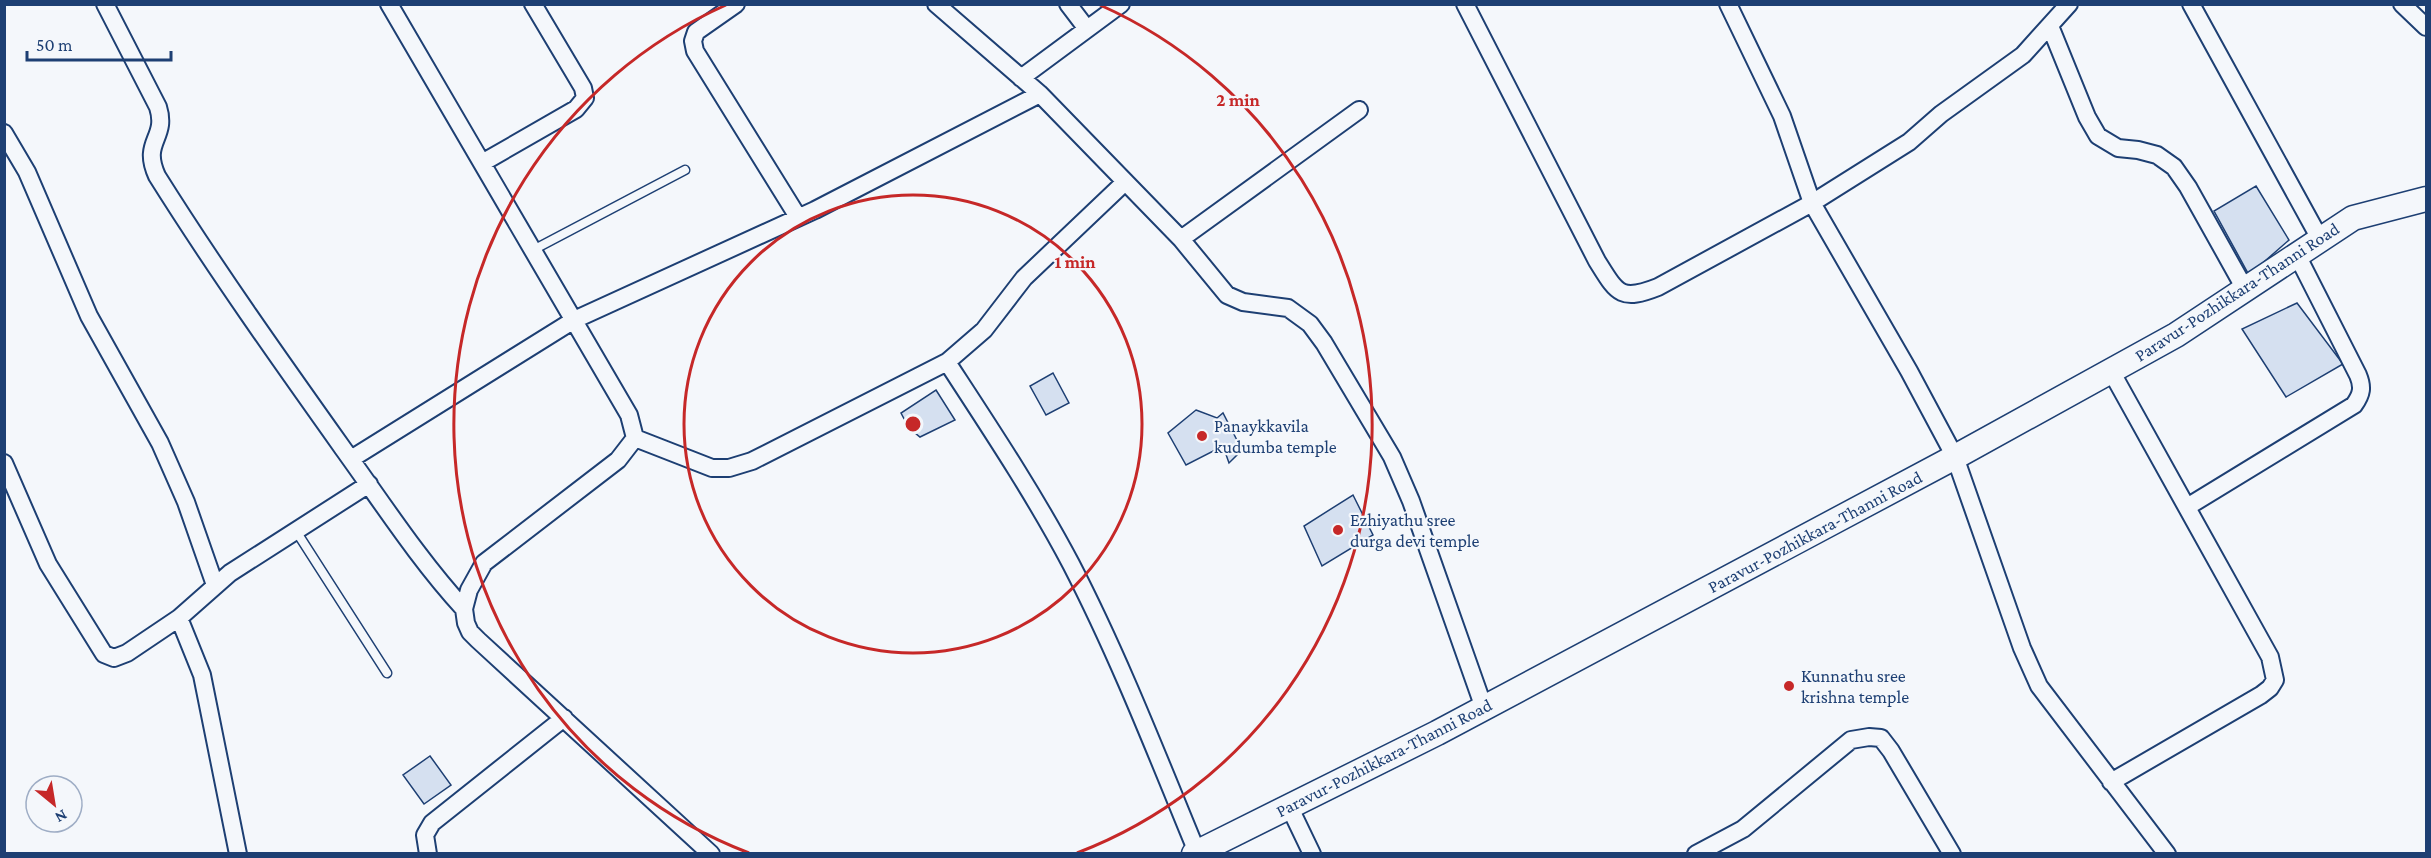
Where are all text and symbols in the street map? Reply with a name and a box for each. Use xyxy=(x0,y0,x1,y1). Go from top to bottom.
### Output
scale bar xyxy=(27,24,171,62)
text: 50 m xyxy=(36,35,73,55)
text: 2 min xyxy=(1216,90,1260,110)
street label: Paravur-Pozhikkara-Thanni Road xyxy=(2131,218,2343,366)
text: 1 min xyxy=(1055,252,1096,272)
centre of rings xyxy=(903,414,923,434)
place label: Panaykkavila kudumba temple xyxy=(1214,416,1337,457)
marker: Panaykkavila kudumba temple xyxy=(1195,429,1209,443)
street label: Paravur-Pozhikkara-Thanni Road xyxy=(1705,467,1926,597)
place label: Ezhiyathu sree durga devi temple xyxy=(1350,510,1480,551)
marker: Ezhiyathu sree durga devi temple xyxy=(1331,523,1345,537)
place label: Kunnathu sree krishna temple xyxy=(1801,666,1909,707)
marker: Kunnathu sree krishna temple xyxy=(1782,679,1796,693)
street label: Paravur-Pozhikkara-Thanni Road xyxy=(1273,694,1496,821)
north arrow xyxy=(24,774,84,834)
text: N xyxy=(52,806,70,827)

